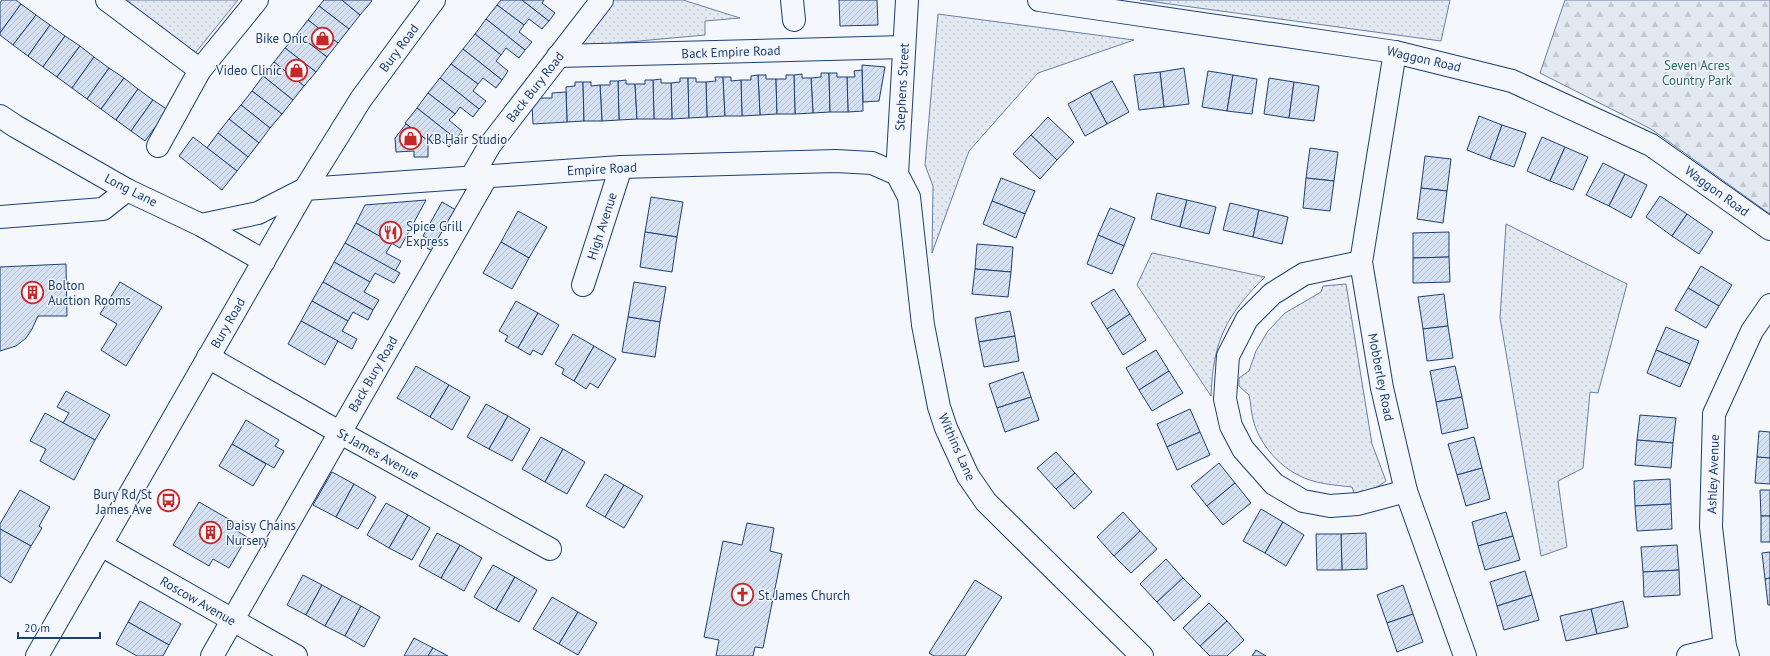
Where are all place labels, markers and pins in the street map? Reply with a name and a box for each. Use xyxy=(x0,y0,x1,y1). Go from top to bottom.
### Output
shop icon: Bike Onic xyxy=(310,25,336,51)
place label: Bike Onic xyxy=(255,30,308,47)
shop icon: Video Clinic xyxy=(284,57,310,83)
place label: Video Clinic xyxy=(215,62,282,79)
shop icon: KB Hair Studio xyxy=(398,126,424,152)
place label: KB Hair Studio xyxy=(426,131,507,148)
place label: Spice Grill Express xyxy=(406,218,463,250)
restaurant icon: Spice Grill Express xyxy=(378,220,404,246)
place label: Bolton Auction Rooms xyxy=(48,277,131,309)
building icon: Bolton Auction Rooms xyxy=(20,279,46,305)
place label: Bury Rd/St James Ave xyxy=(93,486,153,518)
bus stop icon: Bury Rd/St James Ave xyxy=(155,488,181,514)
place label: Daisy Chains Nursery xyxy=(226,517,296,549)
building icon: Daisy Chains Nursery xyxy=(197,519,223,545)
church icon: St. James Church xyxy=(730,582,756,608)
place label: St. James Church xyxy=(758,587,850,604)

